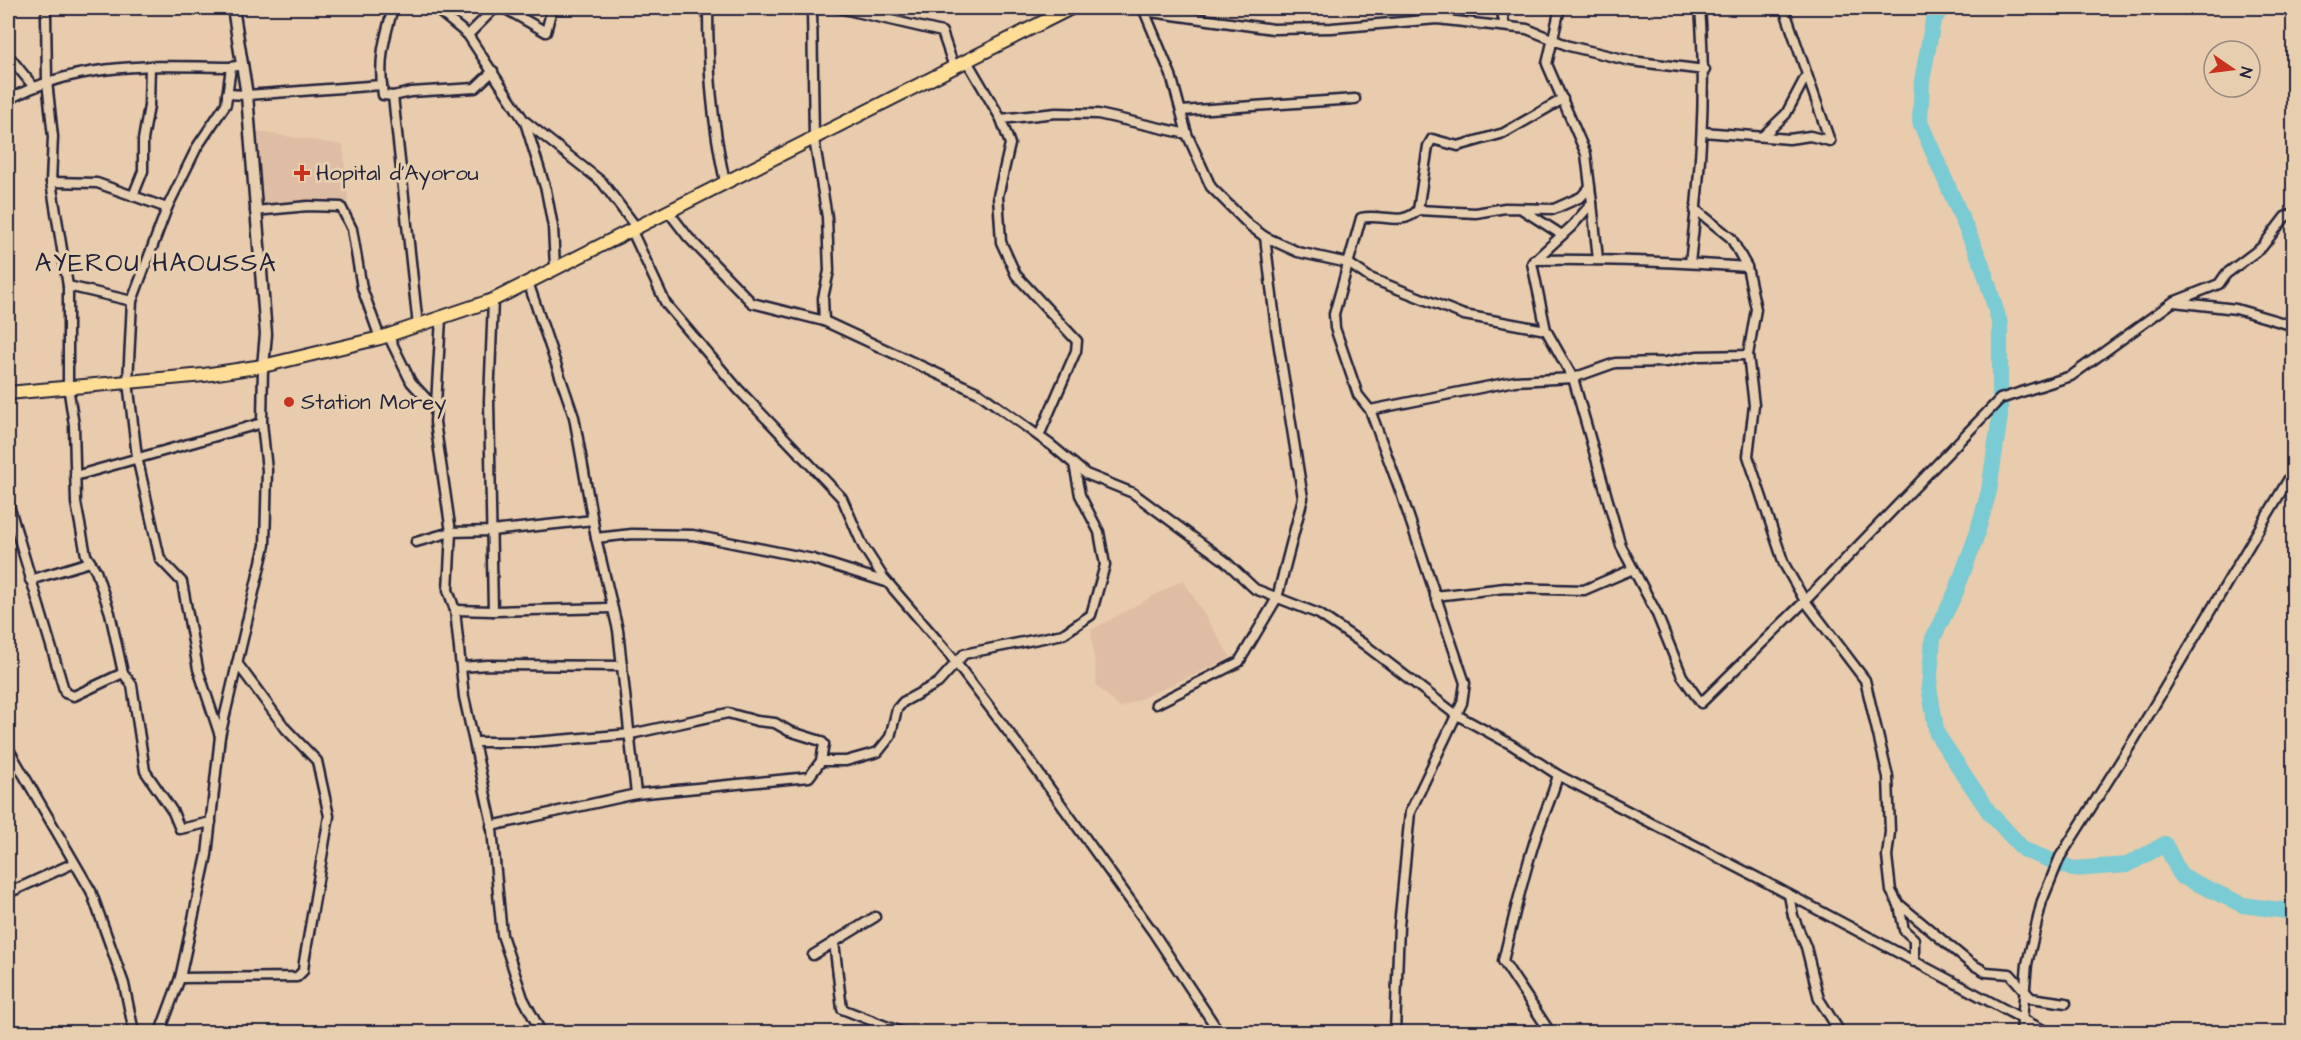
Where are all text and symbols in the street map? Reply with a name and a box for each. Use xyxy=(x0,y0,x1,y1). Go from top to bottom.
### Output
north arrow xyxy=(2202,39,2262,99)
text: N xyxy=(2234,65,2257,80)
place label: Hopital d'Ayorou xyxy=(316,158,479,190)
marker: Hopital d'Ayorou xyxy=(293,164,311,182)
district label: AYEROU HAOUSSA xyxy=(35,245,277,281)
place label: Station Morey xyxy=(301,387,446,419)
marker: Station Morey xyxy=(282,395,296,409)

